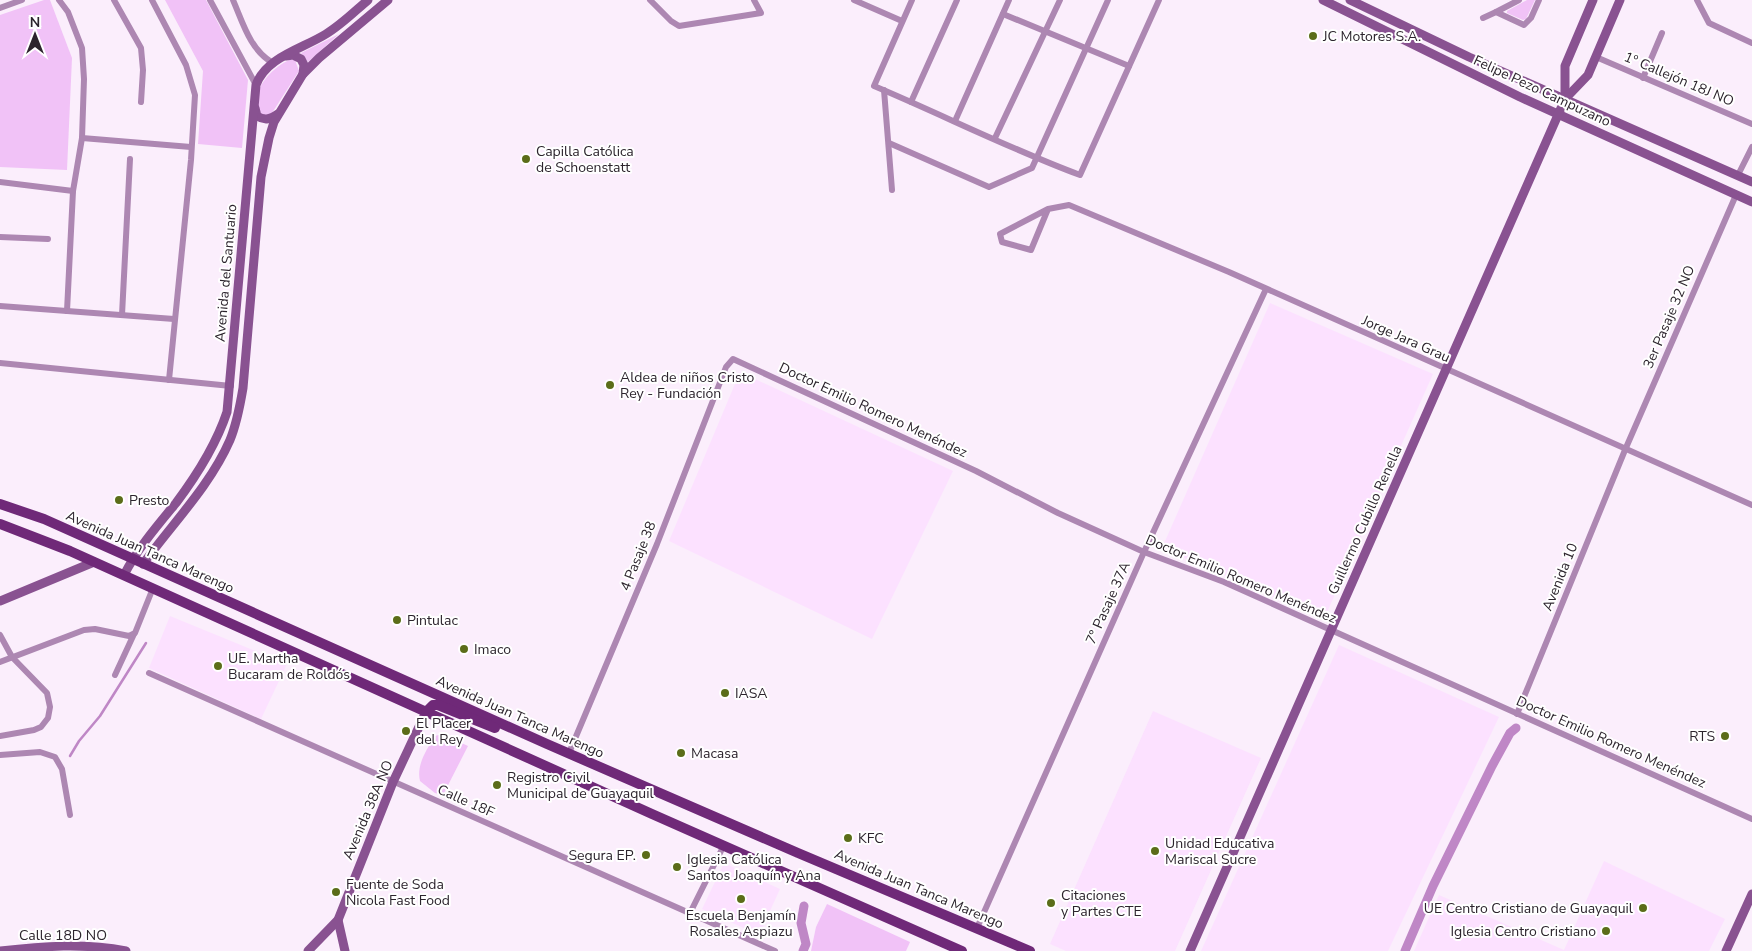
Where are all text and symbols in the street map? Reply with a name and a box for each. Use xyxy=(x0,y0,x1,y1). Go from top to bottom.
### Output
north arrow xyxy=(10,10,60,60)
text: N xyxy=(30,13,40,32)
place label: JC Motores S.A. xyxy=(1322,27,1421,46)
marker: JC Motores S.A. xyxy=(1307,30,1319,42)
street label: 1º Callejón 18J NO xyxy=(1621,47,1737,111)
street label: Felipe Pezo Campuzano xyxy=(1470,51,1614,131)
place label: Capilla Católica de Schoenstatt xyxy=(536,142,634,177)
marker: Capilla Católica de Schoenstatt xyxy=(520,153,532,165)
street label: Avenida del Santuario xyxy=(211,203,242,343)
street label: 3er Pasaje 32 NO xyxy=(1639,262,1699,372)
street label: Jorge Jara Grau xyxy=(1358,311,1453,367)
street label: Doctor Emilio Romero Menéndez xyxy=(776,358,971,462)
place label: Aldea de niños Cristo Rey - Fundación xyxy=(620,368,755,403)
marker: Aldea de niños Cristo Rey - Fundación xyxy=(604,379,616,391)
street label: Guillermo Cubillo Renella xyxy=(1324,443,1406,597)
place label: Presto xyxy=(129,491,170,510)
marker: Presto xyxy=(113,494,125,506)
street label: Avenida Juan Tanca Marengo xyxy=(63,506,237,598)
street label: 4 Pasaje 38 xyxy=(615,518,661,594)
street label: Doctor Emilio Romero Menéndez xyxy=(1143,530,1340,628)
street label: Avenida 10 xyxy=(1538,540,1582,614)
street label: 7° Pasaje 37A xyxy=(1081,559,1135,647)
place label: Pintulac xyxy=(407,611,458,630)
marker: Pintulac xyxy=(391,614,403,626)
place label: Imaco xyxy=(474,640,511,659)
marker: Imaco xyxy=(458,643,470,655)
place label: UE. Martha Bucaram de Roldós xyxy=(228,649,350,684)
marker: UE. Martha Bucaram de Roldós xyxy=(212,660,224,672)
street label: Avenida Juan Tanca Marengo xyxy=(433,671,607,763)
place label: IASA xyxy=(735,684,768,703)
marker: IASA xyxy=(719,687,731,699)
street label: Doctor Emilio Romero Menéndez xyxy=(1513,692,1709,793)
place label: El Placer del Rey xyxy=(416,714,471,749)
marker: El Placer del Rey xyxy=(400,725,412,737)
place label: RTS xyxy=(1689,727,1715,746)
marker: RTS xyxy=(1719,730,1731,742)
place label: Macasa xyxy=(691,744,738,763)
marker: Macasa xyxy=(675,747,687,759)
street label: Avenida 38A NO xyxy=(338,757,398,863)
place label: Registro Civil Municipal de Guayaquil xyxy=(507,768,654,803)
marker: Registro Civil Municipal de Guayaquil xyxy=(491,779,503,791)
street label: Calle 18F xyxy=(435,780,498,822)
place label: KFC xyxy=(858,829,884,848)
marker: KFC xyxy=(842,832,854,844)
place label: Unidad Educativa Mariscal Sucre xyxy=(1165,834,1274,869)
street label: Avenida Juan Tanca Marengo xyxy=(832,845,1007,933)
marker: Unidad Educativa Mariscal Sucre xyxy=(1149,845,1161,857)
place label: Segura EP. xyxy=(568,846,636,865)
marker: Segura EP. xyxy=(640,849,652,861)
place label: Iglesia Católica Santos Joaquín y Ana xyxy=(687,850,821,885)
marker: Iglesia Católica Santos Joaquín y Ana xyxy=(671,861,683,873)
place label: Fuente de Soda Nicola Fast Food xyxy=(346,875,450,910)
marker: Fuente de Soda Nicola Fast Food xyxy=(330,886,342,898)
place label: Citaciones y Partes CTE xyxy=(1061,886,1142,921)
marker: Escuela Benjamín Rosales Aspiazu xyxy=(735,893,747,905)
marker: Citaciones y Partes CTE xyxy=(1045,897,1057,909)
place label: UE Centro Cristiano de Guayaquil xyxy=(1424,899,1634,918)
marker: UE Centro Cristiano de Guayaquil xyxy=(1637,902,1649,914)
place label: Escuela Benjamín Rosales Aspiazu xyxy=(686,906,796,941)
place label: Iglesia Centro Cristiano xyxy=(1451,922,1596,941)
marker: Iglesia Centro Cristiano xyxy=(1600,925,1612,937)
street label: Calle 18D NO xyxy=(19,926,107,945)

